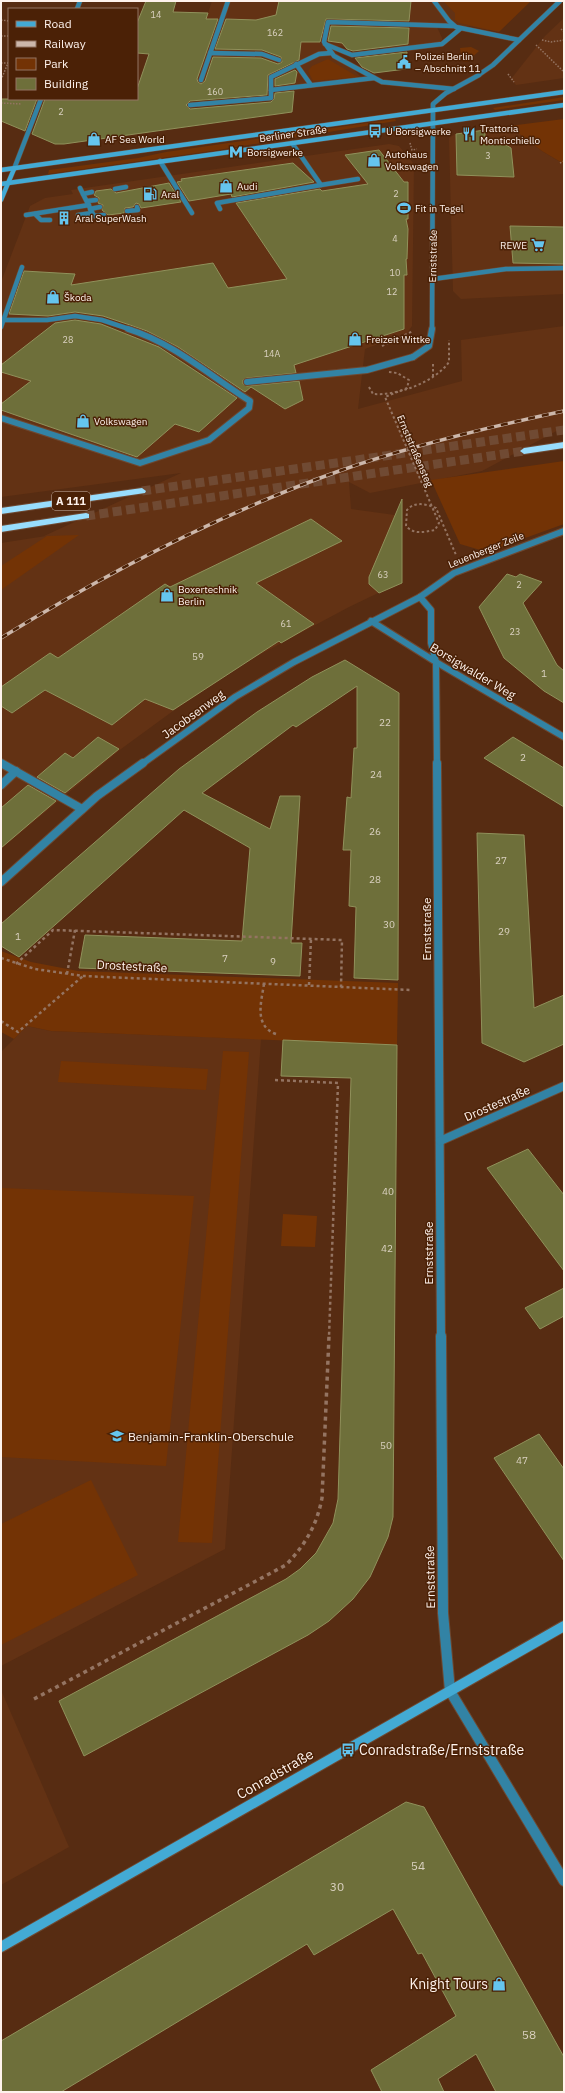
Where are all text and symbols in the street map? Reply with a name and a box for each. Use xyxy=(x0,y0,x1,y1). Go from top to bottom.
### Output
legend xyxy=(8,8,138,100)
house number: 14 xyxy=(151,9,161,20)
text: Road xyxy=(44,16,72,31)
house number: 162 xyxy=(267,27,283,38)
text: Railway xyxy=(44,36,86,51)
place label: Polizei Berlin – Abschnitt 11 xyxy=(415,50,481,75)
public building icon: Polizei Berlin – Abschnitt 11 xyxy=(396,54,412,70)
text: Park xyxy=(44,56,69,71)
text: Building xyxy=(44,76,89,91)
house number: 160 xyxy=(207,86,223,97)
house number: 2 xyxy=(58,106,64,117)
place label: Trattoria Monticchiello xyxy=(480,122,540,147)
street label: Berliner Straße xyxy=(258,123,328,145)
bus stop icon: U Borsigwerke xyxy=(367,123,383,139)
place label: U Borsigwerke xyxy=(386,125,452,138)
restaurant icon: Trattoria Monticchiello xyxy=(461,126,477,142)
shop icon: AF Sea World xyxy=(86,131,102,147)
place label: AF Sea World xyxy=(105,133,165,146)
metro station icon: Borsigwerke xyxy=(228,144,244,160)
place label: Borsigwerke xyxy=(247,146,303,159)
place label: Autohaus Volkswagen xyxy=(385,148,438,173)
house number: 3 xyxy=(485,150,491,161)
shop icon: Autohaus Volkswagen xyxy=(366,152,382,168)
shop icon: Audi xyxy=(218,178,234,194)
place label: Audi xyxy=(237,180,257,193)
fuel station icon: Aral xyxy=(142,186,158,202)
place label: Aral xyxy=(161,188,179,201)
house number: 2 xyxy=(393,188,399,199)
sports icon: Fit in Tegel xyxy=(396,200,412,216)
place label: Fit in Tegel xyxy=(415,202,464,215)
building icon: Aral SuperWash xyxy=(56,210,72,226)
place label: Aral SuperWash xyxy=(75,212,147,225)
street label: Ernststraße xyxy=(426,229,440,282)
house number: 4 xyxy=(392,233,398,244)
supermarket icon: REWE xyxy=(530,237,546,253)
place label: REWE xyxy=(500,239,527,252)
house number: 10 xyxy=(390,267,400,278)
house number: 12 xyxy=(387,286,397,297)
shop icon: Škoda xyxy=(45,289,61,305)
place label: Škoda xyxy=(64,291,92,304)
shop icon: Freizeit Wittke xyxy=(347,331,363,347)
place label: Freizeit Wittke xyxy=(366,333,431,346)
house number: 28 xyxy=(63,334,73,345)
house number: 14A xyxy=(264,348,281,359)
shop icon: Volkswagen xyxy=(75,413,91,429)
street label: Ernststraßensteg xyxy=(394,413,436,490)
place label: Volkswagen xyxy=(94,415,147,428)
road number: A 111 xyxy=(52,492,90,510)
street label: Leuenberger Zeile xyxy=(446,529,526,571)
house number: 63 xyxy=(378,569,388,580)
house number: 2 xyxy=(516,579,522,590)
place label: Boxertechnik Berlin xyxy=(178,583,238,608)
shop icon: Boxertechnik Berlin xyxy=(159,587,175,603)
house number: 61 xyxy=(281,618,291,629)
house number: 23 xyxy=(510,626,520,637)
street label: Borsigwalder Weg xyxy=(427,640,519,703)
house number: 59 xyxy=(192,650,204,663)
house number: 1 xyxy=(541,667,547,680)
street label: Jacobsenweg xyxy=(159,686,228,742)
house number: 22 xyxy=(379,716,391,729)
house number: 2 xyxy=(520,751,526,764)
house number: 24 xyxy=(370,768,382,781)
house number: 26 xyxy=(369,825,381,838)
house number: 27 xyxy=(495,854,507,867)
house number: 28 xyxy=(369,873,381,886)
street label: Ernststraße xyxy=(419,897,434,961)
house number: 30 xyxy=(383,918,395,931)
house number: 29 xyxy=(498,925,510,938)
house number: 1 xyxy=(15,930,21,943)
house number: 7 xyxy=(222,952,228,965)
house number: 9 xyxy=(270,955,276,968)
street label: Drostestraße xyxy=(96,957,168,975)
street label: Drostestraße xyxy=(462,1082,533,1124)
house number: 40 xyxy=(382,1185,394,1198)
street label: Ernststraße xyxy=(421,1221,436,1285)
house number: 42 xyxy=(381,1242,393,1255)
school or university icon: Benjamin-Franklin-Oberschule xyxy=(109,1428,125,1444)
place label: Benjamin-Franklin-Oberschule xyxy=(128,1429,294,1444)
house number: 50 xyxy=(380,1439,392,1452)
house number: 47 xyxy=(516,1454,528,1467)
street label: Ernststraße xyxy=(422,1545,438,1609)
place label: Conradstraße/Ernststraße xyxy=(359,1741,524,1759)
bus stop icon: Conradstraße/Ernststraße xyxy=(340,1742,356,1758)
street label: Conradstraße xyxy=(233,1745,317,1803)
house number: 54 xyxy=(411,1858,425,1873)
house number: 30 xyxy=(330,1879,344,1894)
place label: Knight Tours xyxy=(409,1975,488,1993)
shop icon: Knight Tours xyxy=(491,1976,507,1992)
house number: 58 xyxy=(522,2027,536,2042)

